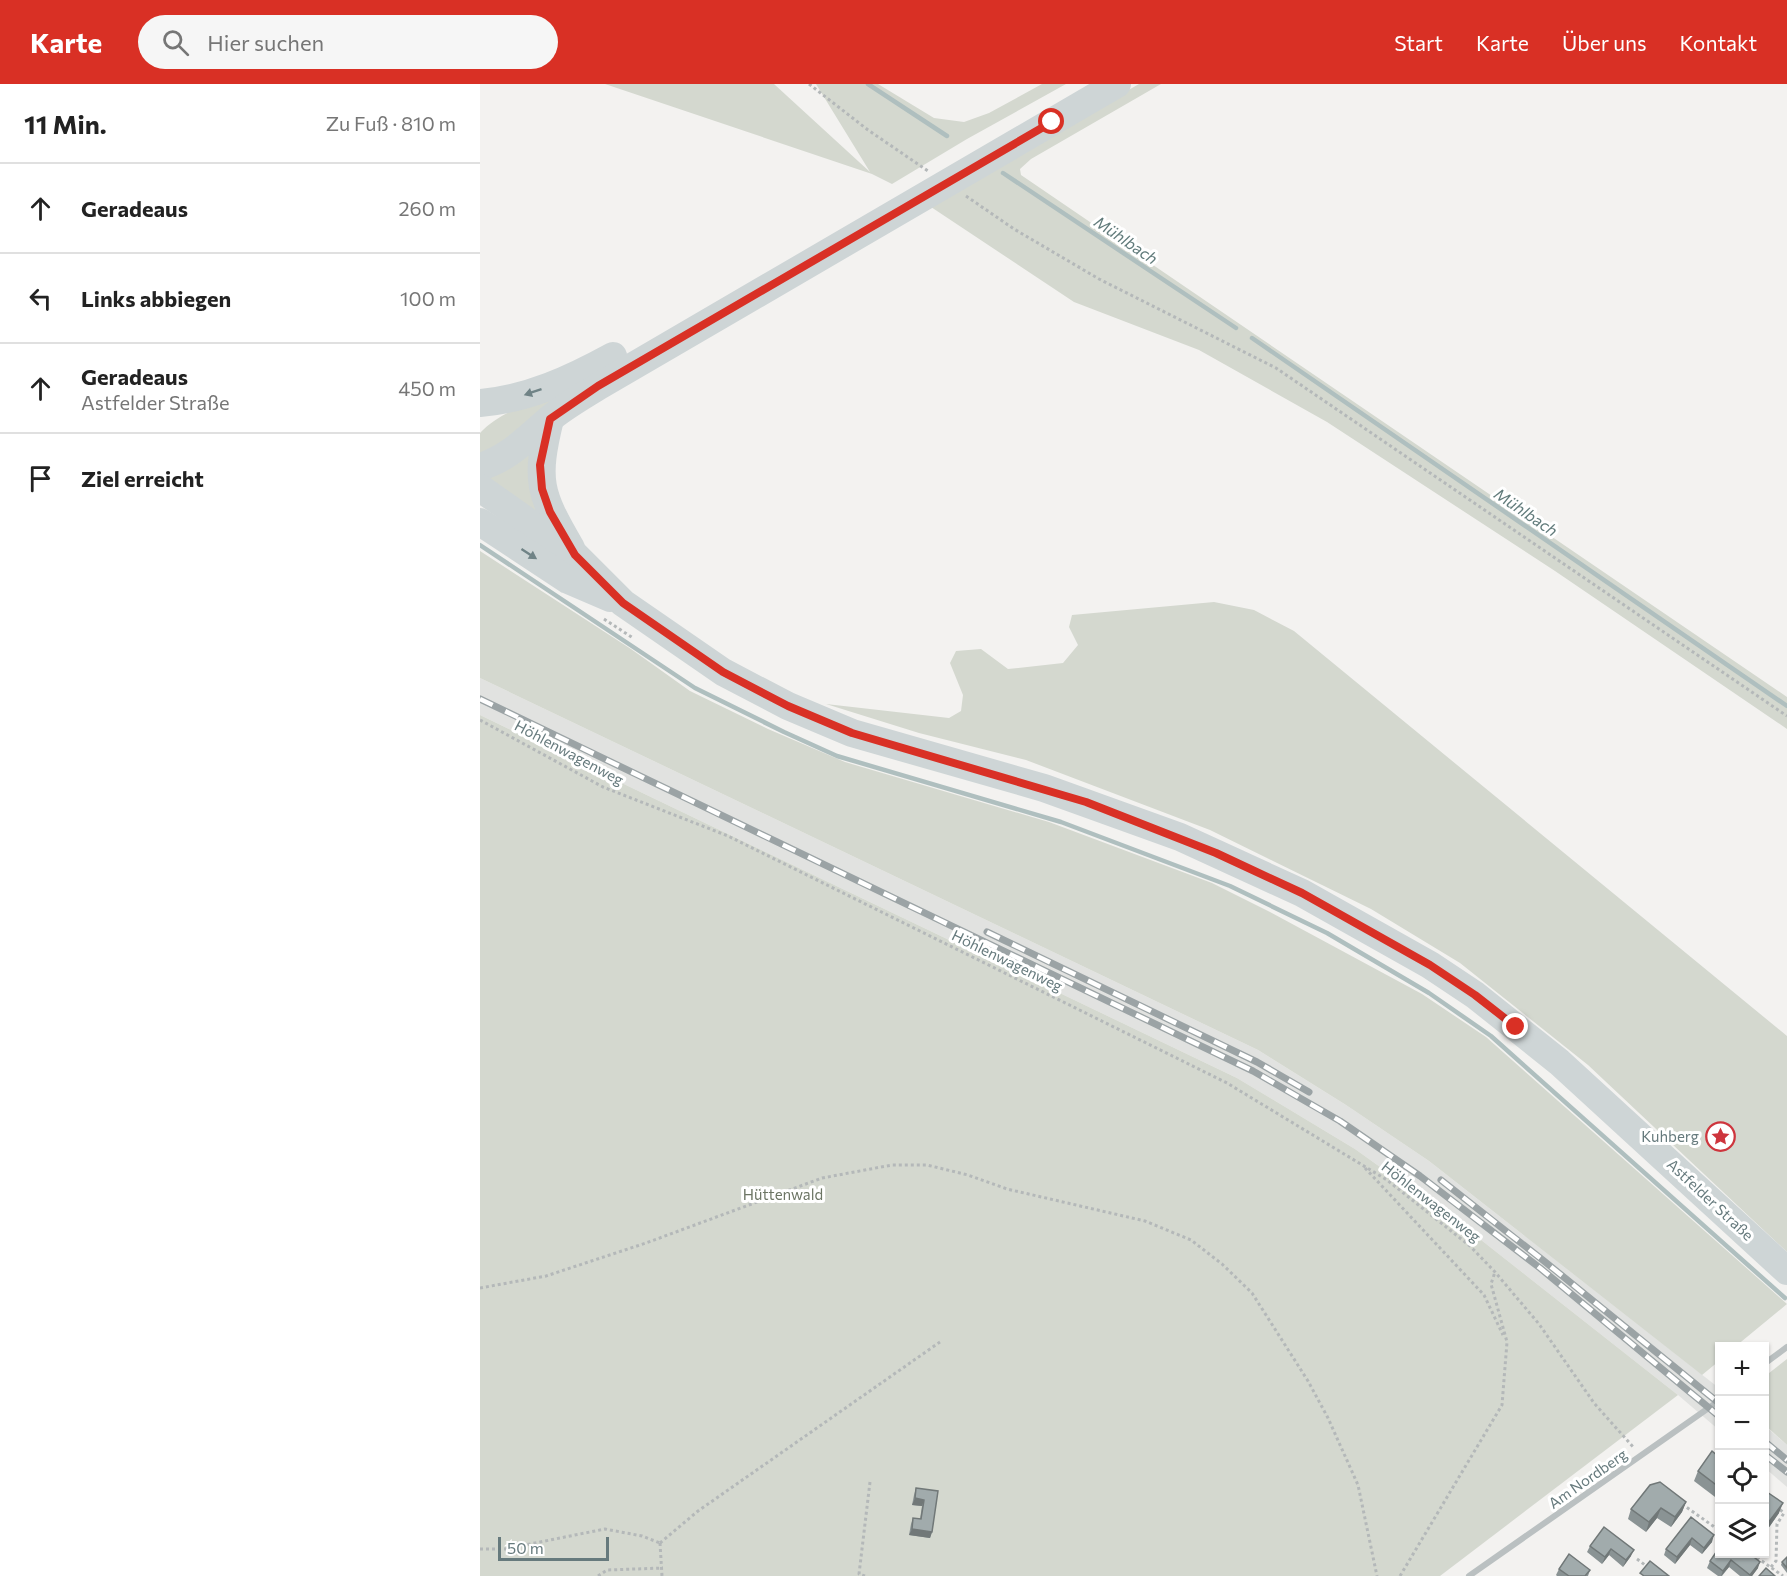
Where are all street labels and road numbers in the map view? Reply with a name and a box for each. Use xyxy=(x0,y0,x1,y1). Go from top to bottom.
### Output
street label: Höhlenwagenweg xyxy=(512,716,627,788)
street label: Höhlenwagenweg xyxy=(949,926,1066,995)
street label: Astfelder Straße xyxy=(1664,1155,1758,1244)
street label: Höhlenwagenweg xyxy=(1378,1157,1485,1245)
street label: Am Nordberg xyxy=(1545,1444,1630,1512)

